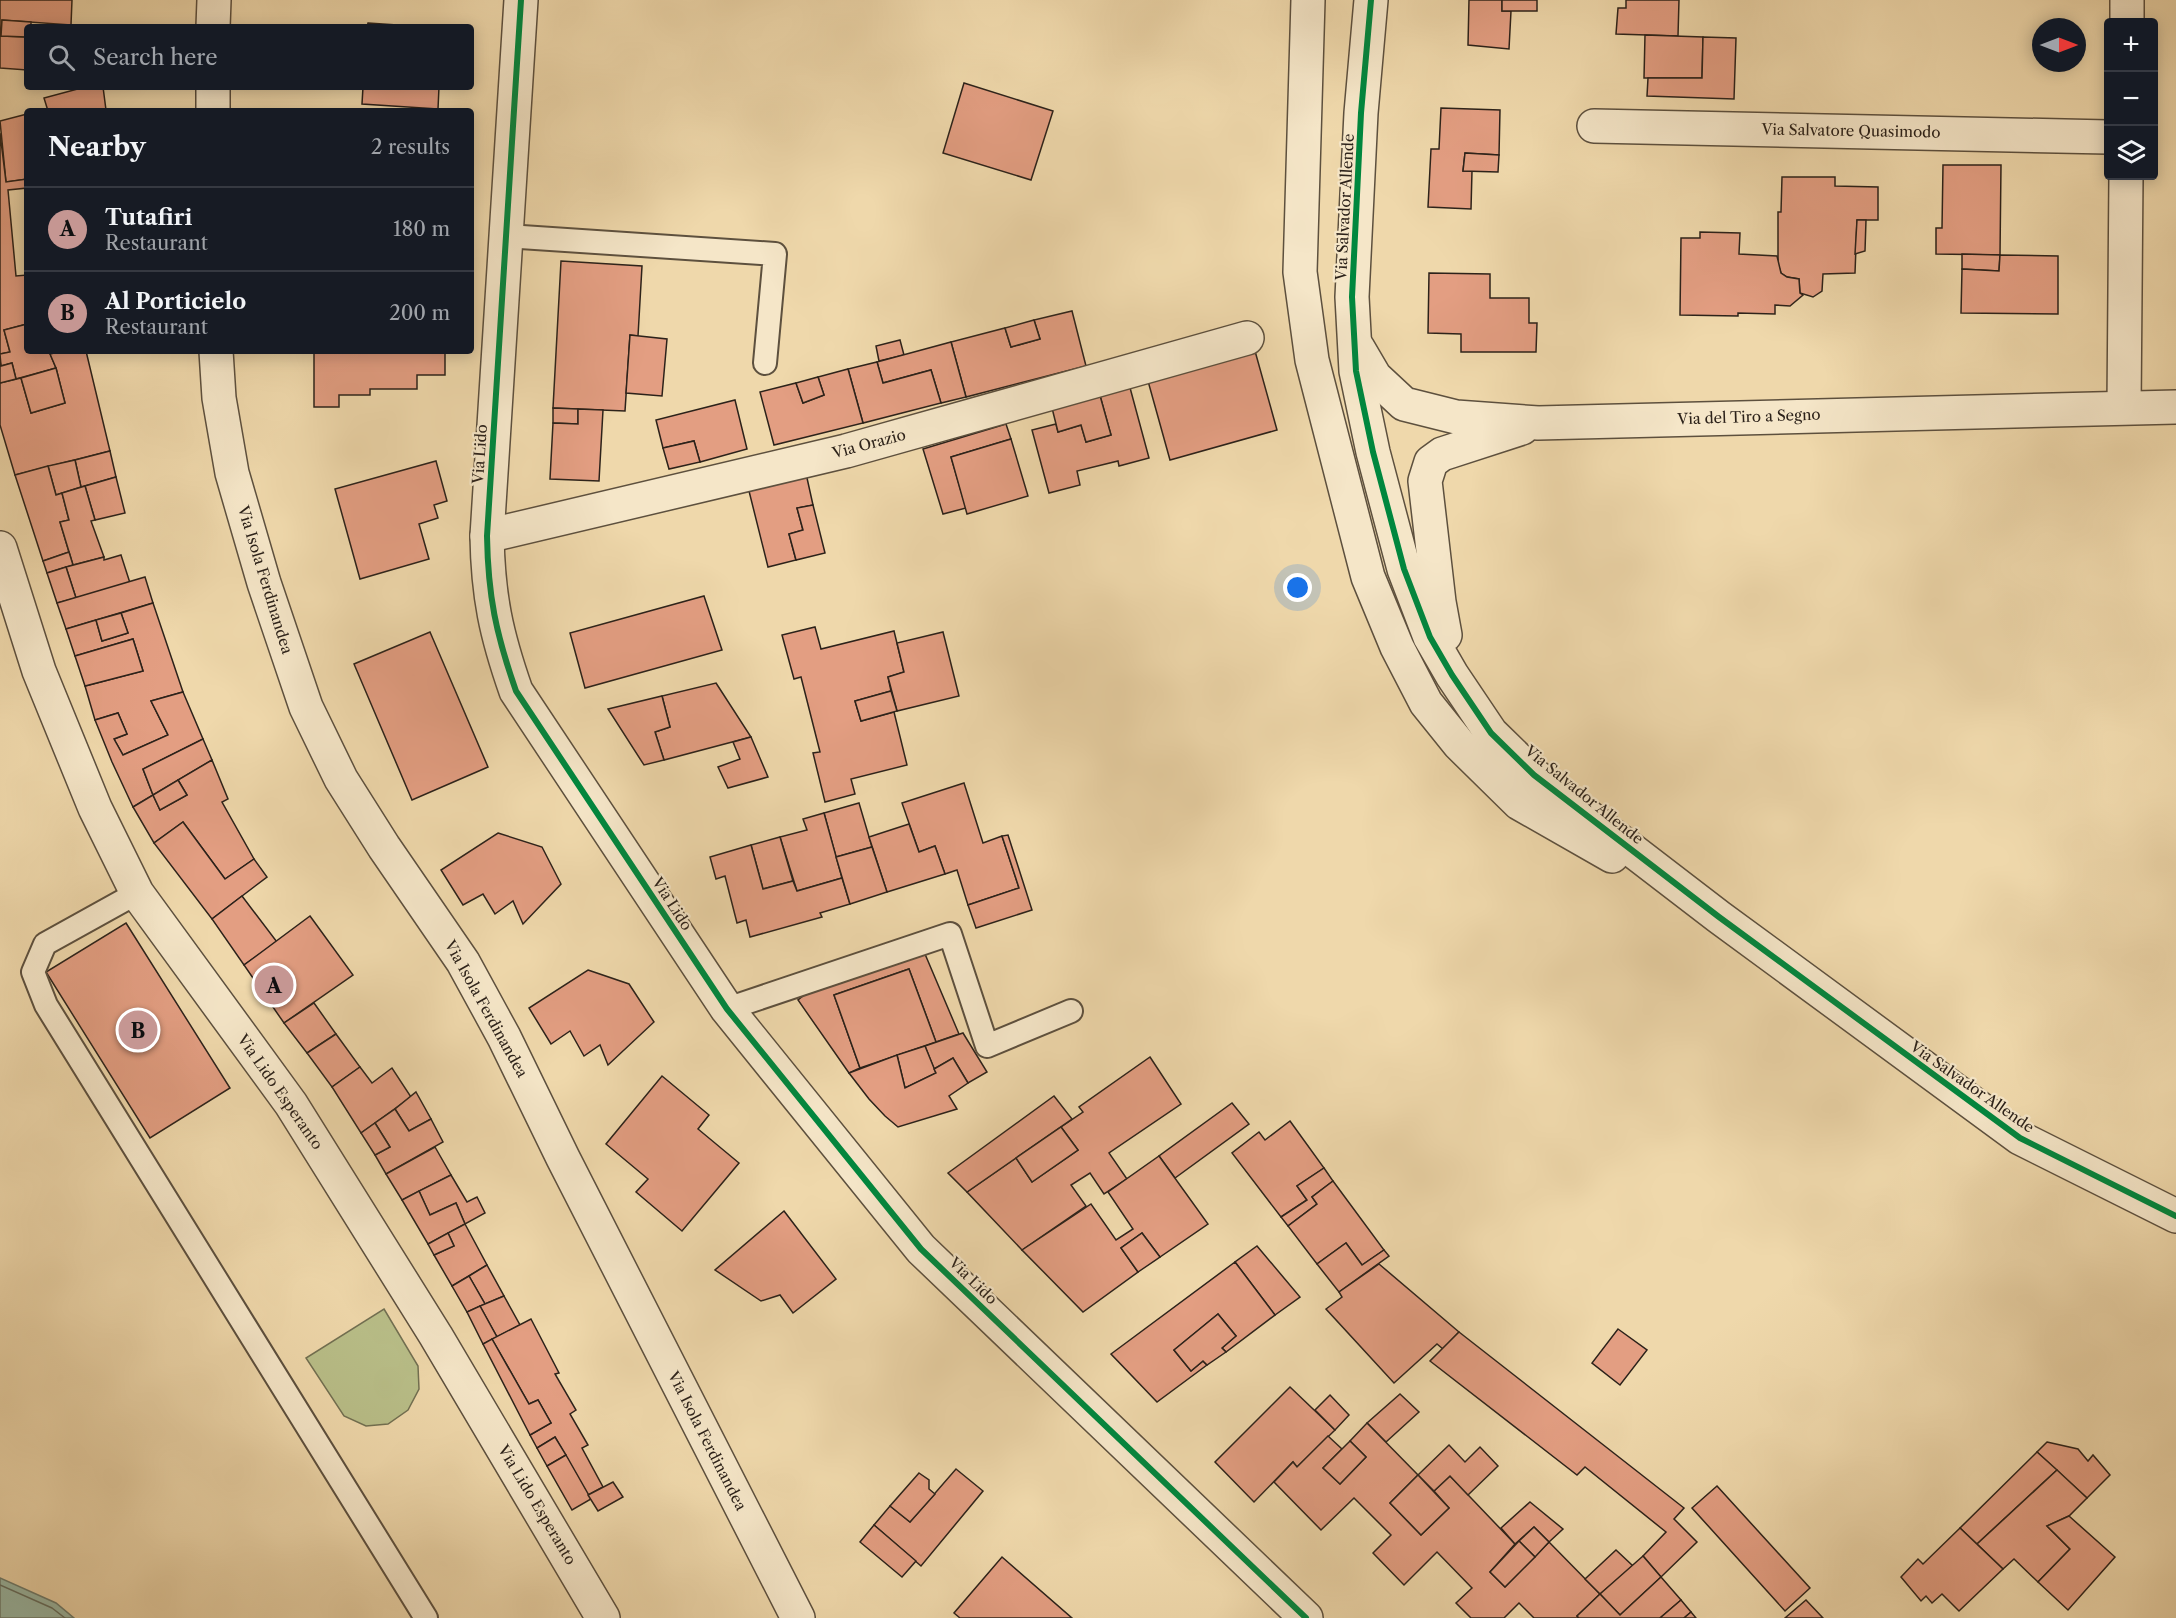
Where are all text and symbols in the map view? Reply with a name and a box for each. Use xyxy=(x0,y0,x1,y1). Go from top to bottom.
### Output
north arrow xyxy=(2032,18,2086,72)
map controls xyxy=(2104,18,2158,180)
button: + xyxy=(2104,18,2158,72)
search box xyxy=(24,24,474,90)
icon: search xyxy=(45,41,78,74)
text: Search here xyxy=(93,44,218,71)
button: − xyxy=(2104,72,2158,126)
street label: Via Salvatore Quasimodo xyxy=(1760,119,1941,142)
button: layers xyxy=(2104,126,2158,180)
text: Nearby xyxy=(48,131,146,163)
street label: Via Salvador Allende xyxy=(1331,133,1358,282)
text: 2 results xyxy=(371,135,450,159)
text: Tutafiri xyxy=(105,204,192,231)
text: A xyxy=(60,217,75,241)
text: 180 m xyxy=(393,217,450,241)
text: Restaurant xyxy=(105,231,208,255)
text: Al Porticielo xyxy=(105,288,246,315)
text: B xyxy=(60,301,75,325)
text: 200 m xyxy=(389,301,450,325)
text: Restaurant xyxy=(105,315,208,339)
street label: Via del Tiro a Segno xyxy=(1676,405,1821,429)
street label: Via Lido xyxy=(468,423,491,485)
street label: Via Orazio xyxy=(829,425,908,463)
street label: Via Isola Ferdinandea xyxy=(234,502,297,656)
your location xyxy=(1283,573,1312,602)
street label: Via Salvador Allende xyxy=(1520,740,1647,848)
street label: Via Lido xyxy=(648,873,697,934)
street label: Via Isola Ferdinandea xyxy=(440,936,532,1081)
pin: A xyxy=(254,962,294,1008)
pin: B xyxy=(118,1008,158,1052)
street label: Via Lido Esperanto xyxy=(233,1030,327,1153)
street label: Via Salvador Allende xyxy=(1906,1036,2038,1137)
street label: Via Lido xyxy=(945,1252,1001,1308)
street label: Via Isola Ferdinandea xyxy=(664,1367,751,1514)
street label: Via Lido Esperanto xyxy=(494,1441,581,1568)

